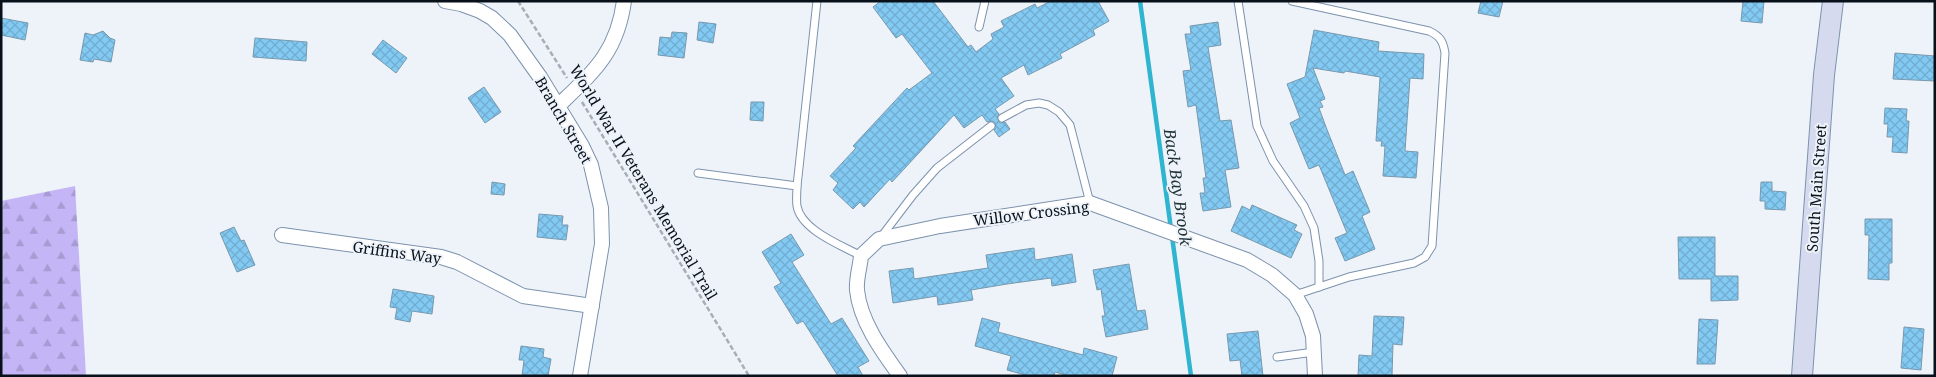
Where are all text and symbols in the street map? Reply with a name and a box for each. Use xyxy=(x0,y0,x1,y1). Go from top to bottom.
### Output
street label: World War II Veterans Memorial Trail xyxy=(566,61,723,304)
street label: Branch Street xyxy=(531,73,597,167)
street label: South Main Street xyxy=(1802,124,1830,252)
water label: Back Bay Brook xyxy=(1159,126,1197,248)
street label: Willow Crossing xyxy=(972,196,1090,230)
street label: Griffins Way xyxy=(351,236,443,268)

